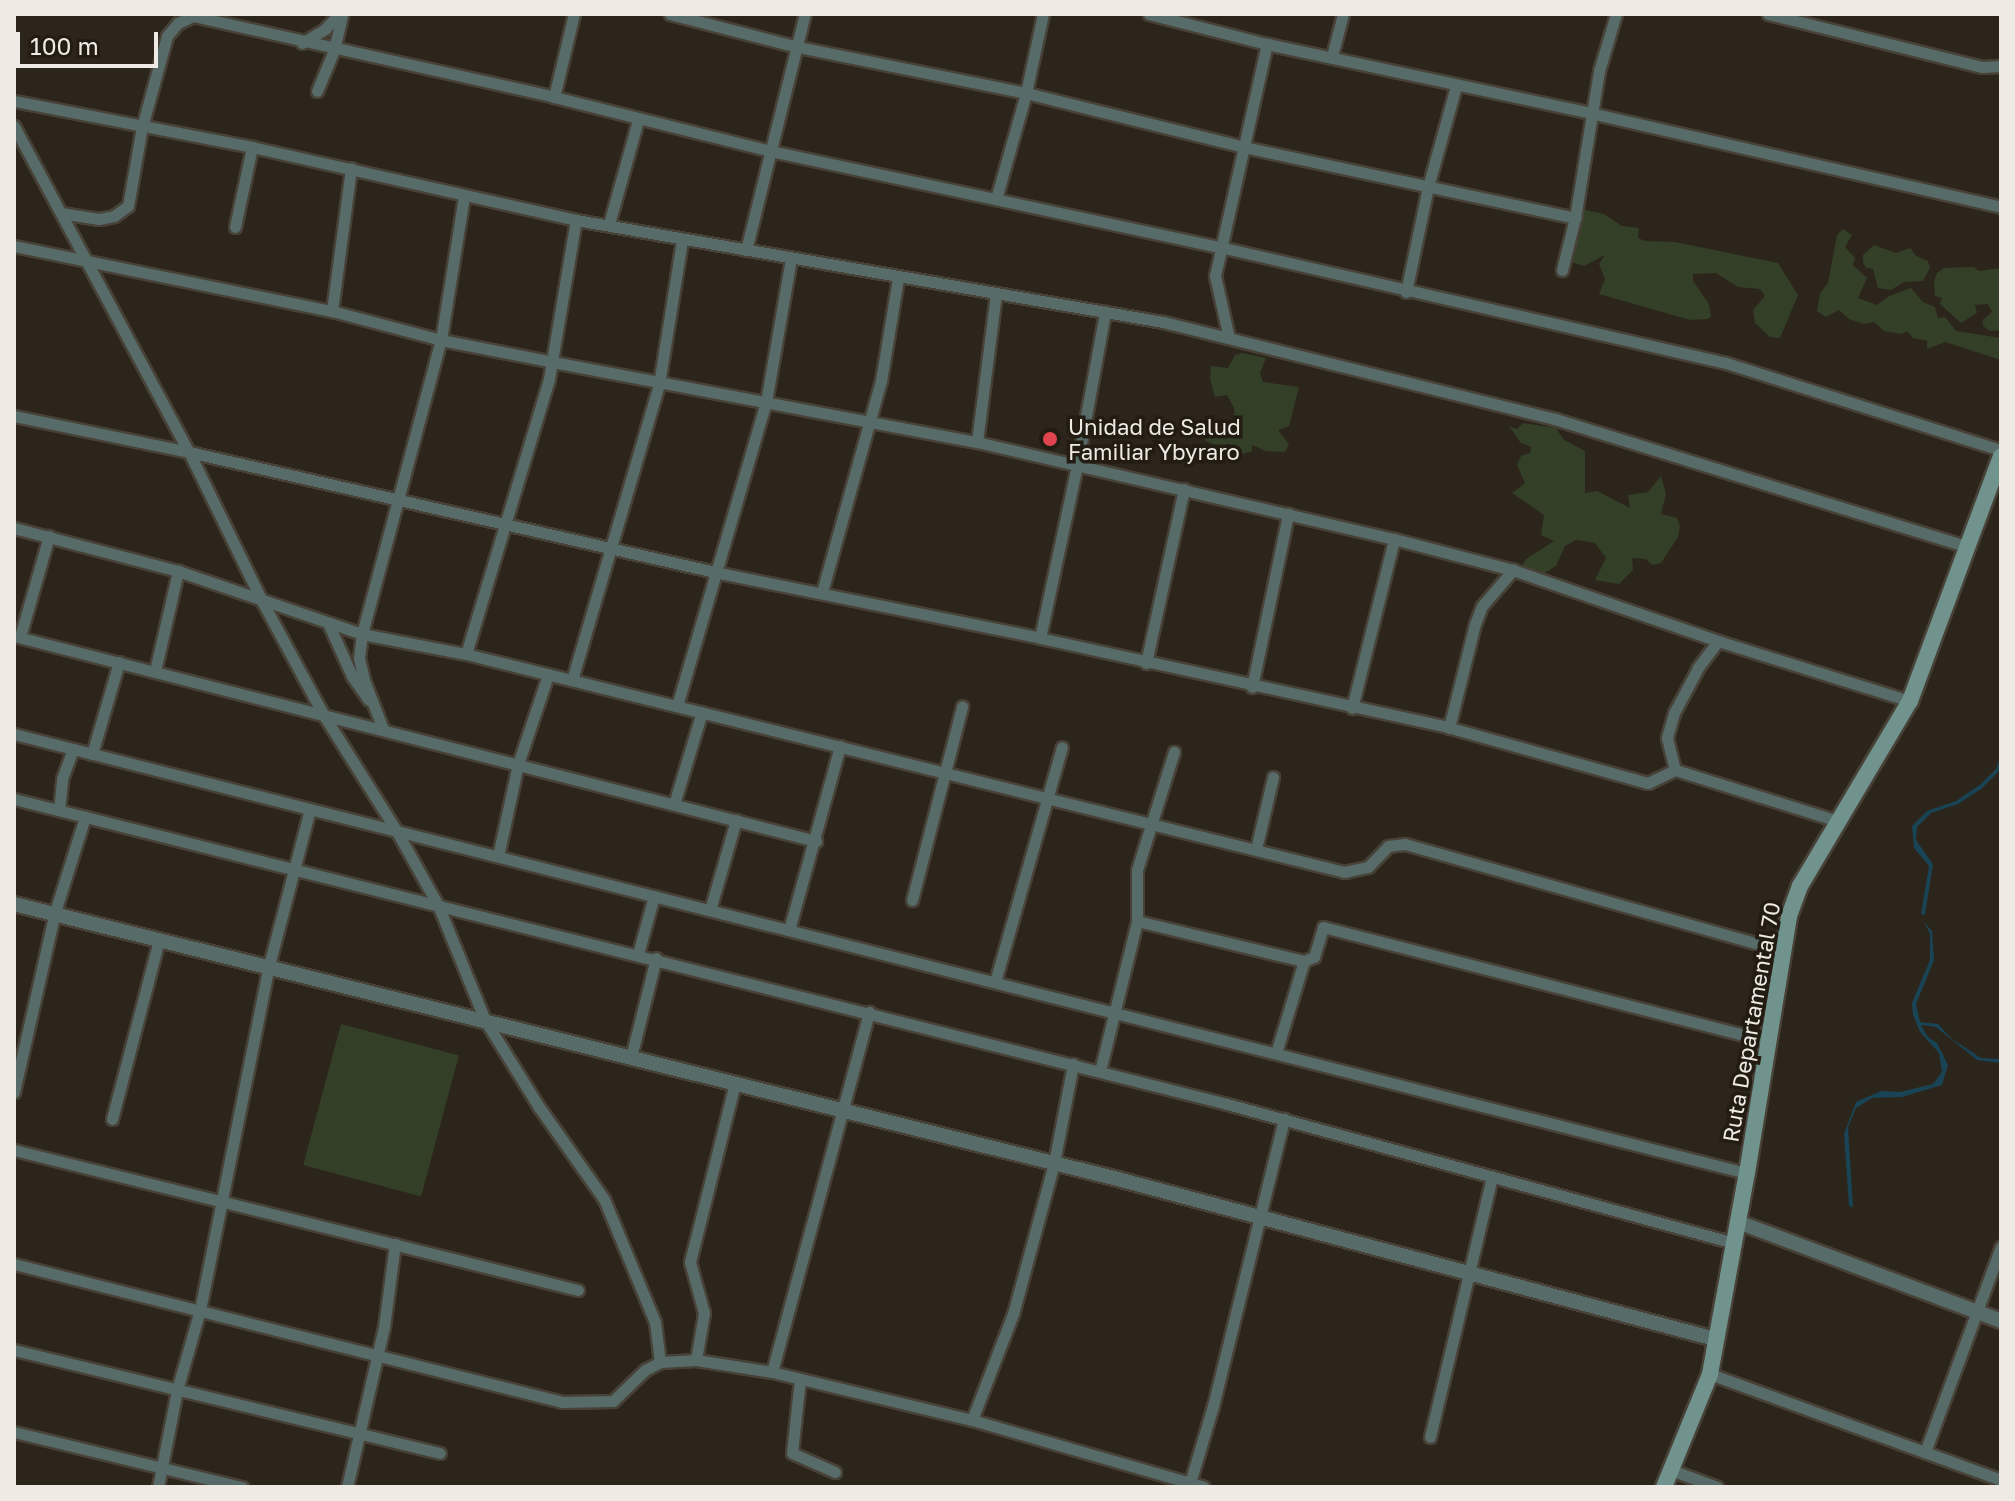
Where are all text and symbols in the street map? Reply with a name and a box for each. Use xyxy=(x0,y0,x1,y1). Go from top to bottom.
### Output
scale bar xyxy=(20,16,162,66)
text: 100 m xyxy=(30,31,99,60)
place label: Unidad de Salud Familiar Ybyraro xyxy=(1068,413,1241,464)
marker: Unidad de Salud Familiar Ybyraro xyxy=(1039,428,1061,450)
street label: Ruta Departamental 70 xyxy=(1717,900,1785,1144)

